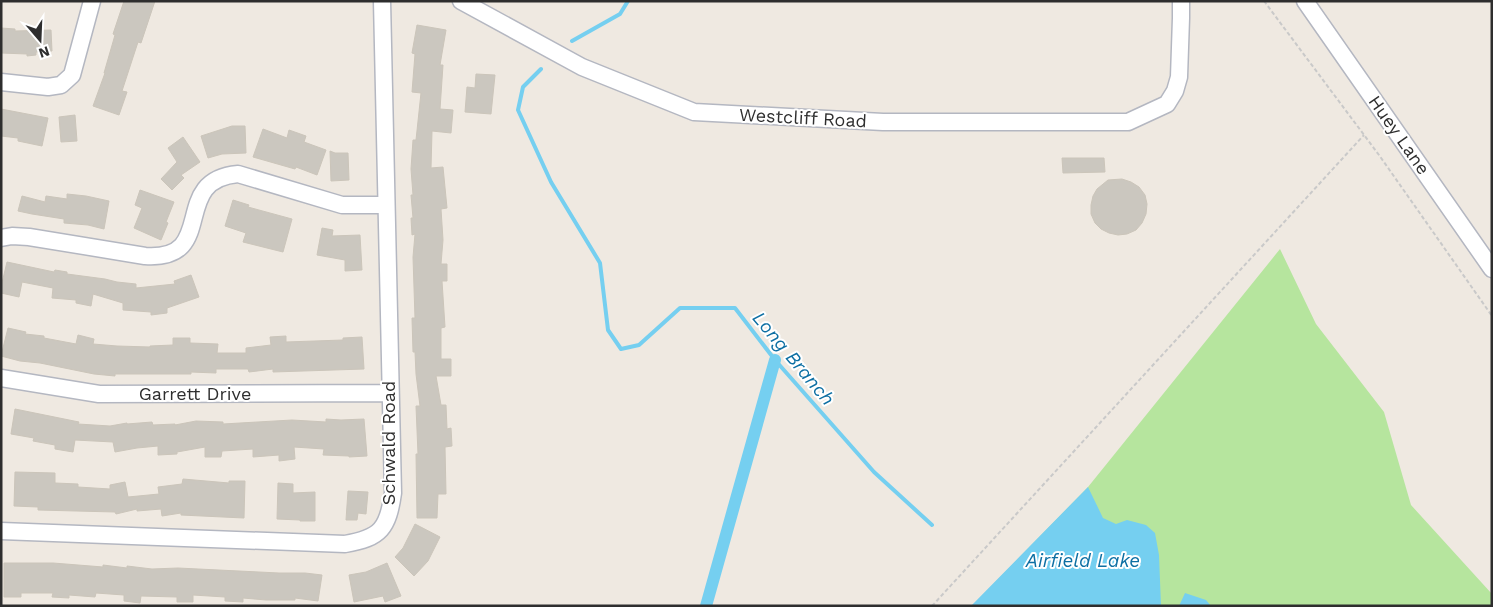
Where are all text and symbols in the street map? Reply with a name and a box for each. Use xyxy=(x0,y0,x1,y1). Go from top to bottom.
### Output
north arrow xyxy=(15,15,65,65)
text: N xyxy=(37,43,52,62)
street label: Huey Lane xyxy=(1365,91,1434,178)
street label: Westcliff Road xyxy=(739,104,867,131)
water label: Long Branch xyxy=(748,307,840,410)
street label: Schwald Road xyxy=(378,381,399,505)
street label: Garrett Drive xyxy=(139,383,251,404)
water label: Airfield Lake xyxy=(1025,549,1140,572)

